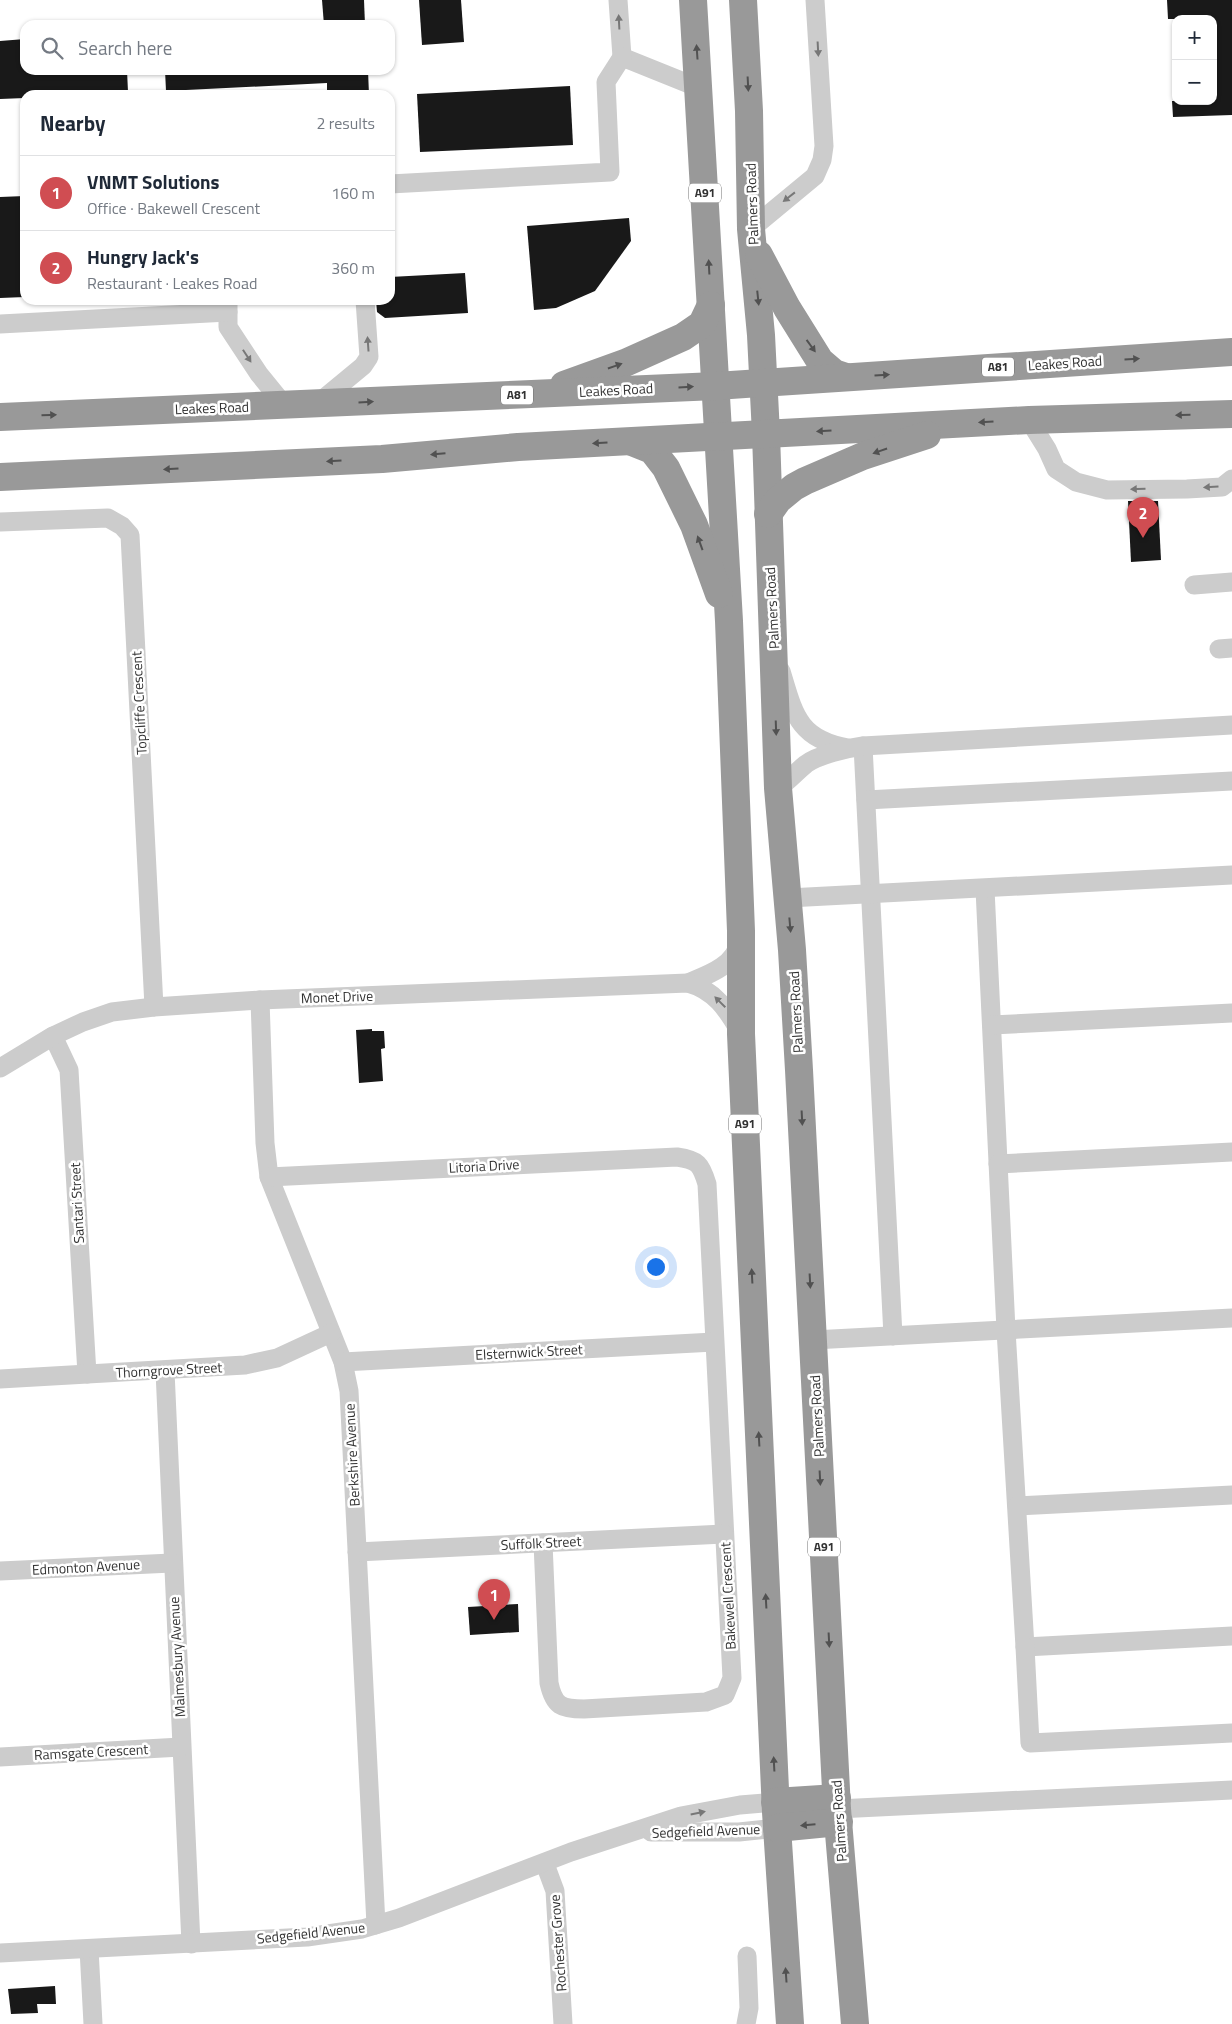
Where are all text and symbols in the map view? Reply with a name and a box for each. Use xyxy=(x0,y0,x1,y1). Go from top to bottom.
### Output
one-way arrow xyxy=(615,14,623,30)
map controls xyxy=(1172,15,1217,105)
button: + xyxy=(1172,15,1217,60)
search box xyxy=(20,20,395,75)
text: Search here xyxy=(78,33,172,62)
icon: search xyxy=(38,34,66,62)
one-way arrow xyxy=(814,41,822,57)
one-way arrow xyxy=(693,44,701,60)
button: − xyxy=(1172,60,1217,105)
one-way arrow xyxy=(744,76,752,92)
text: Nearby xyxy=(40,107,105,139)
text: 2 results xyxy=(316,111,375,135)
street label: Palmers Road xyxy=(740,163,763,245)
text: VNMT Solutions xyxy=(87,167,220,196)
text: 1 xyxy=(52,181,60,205)
text: 160 m xyxy=(331,181,375,205)
road number: A91 xyxy=(689,184,721,202)
one-way arrow xyxy=(783,191,796,202)
text: Office · Bakewell Crescent xyxy=(87,196,260,220)
text: Hungry Jack's xyxy=(87,242,199,271)
text: 2 xyxy=(52,256,60,280)
text: 360 m xyxy=(331,256,375,280)
one-way arrow xyxy=(705,259,713,275)
text: Restaurant · Leakes Road xyxy=(87,271,257,295)
one-way arrow xyxy=(754,291,762,307)
one-way arrow xyxy=(364,336,372,352)
one-way arrow xyxy=(806,339,816,353)
one-way arrow xyxy=(242,349,251,362)
street label: Leakes Road xyxy=(1027,349,1103,376)
one-way arrow xyxy=(1124,354,1140,362)
road number: A81 xyxy=(982,358,1014,377)
one-way arrow xyxy=(608,362,623,370)
one-way arrow xyxy=(874,370,890,378)
street label: Leakes Road xyxy=(578,377,654,402)
one-way arrow xyxy=(678,383,694,391)
road number: A81 xyxy=(501,386,533,404)
street label: Leakes Road xyxy=(175,396,249,419)
one-way arrow xyxy=(358,398,374,406)
one-way arrow xyxy=(41,410,57,418)
one-way arrow xyxy=(1175,412,1191,420)
one-way arrow xyxy=(978,419,994,427)
one-way arrow xyxy=(815,428,831,436)
one-way arrow xyxy=(592,440,608,448)
one-way arrow xyxy=(872,448,887,455)
one-way arrow xyxy=(430,450,446,458)
one-way arrow xyxy=(325,457,341,465)
one-way arrow xyxy=(163,465,179,473)
one-way arrow xyxy=(1202,484,1218,492)
one-way arrow xyxy=(1130,485,1146,493)
pin: 2 xyxy=(1127,497,1159,538)
one-way arrow xyxy=(696,535,703,550)
street label: Palmers Road xyxy=(759,567,784,650)
street label: Topcliffe Crescent xyxy=(125,651,152,755)
one-way arrow xyxy=(773,720,781,736)
one-way arrow xyxy=(786,917,794,933)
street label: Palmers Road xyxy=(783,971,808,1054)
street label: Monet Drive xyxy=(301,985,373,1008)
one-way arrow xyxy=(714,996,726,1008)
one-way arrow xyxy=(798,1111,806,1127)
road number: A91 xyxy=(729,1114,761,1134)
street label: Litoria Drive xyxy=(448,1153,520,1178)
street label: Santari Street xyxy=(64,1162,89,1244)
your location xyxy=(643,1254,669,1280)
one-way arrow xyxy=(747,1268,755,1284)
one-way arrow xyxy=(807,1273,815,1289)
street label: Elsternwick Street xyxy=(475,1338,583,1365)
street label: Thorngrove Street xyxy=(115,1356,223,1383)
street label: Palmers Road xyxy=(804,1375,829,1458)
street label: Berkshire Avenue xyxy=(338,1403,365,1507)
one-way arrow xyxy=(755,1431,763,1447)
one-way arrow xyxy=(817,1470,825,1486)
street label: Suffolk Street xyxy=(500,1530,582,1555)
road number: A91 xyxy=(808,1538,840,1556)
street label: Bakewell Crescent xyxy=(714,1542,741,1650)
street label: Edmonton Avenue xyxy=(31,1553,141,1580)
pin: 1 xyxy=(478,1579,510,1620)
one-way arrow xyxy=(762,1593,770,1609)
street label: Malmesbury Avenue xyxy=(163,1596,190,1718)
one-way arrow xyxy=(825,1632,833,1648)
street label: Ramsgate Crescent xyxy=(33,1738,149,1765)
one-way arrow xyxy=(769,1755,777,1771)
street label: Palmers Road xyxy=(825,1779,852,1863)
one-way arrow xyxy=(691,1808,707,1816)
street label: Sedgefield Avenue xyxy=(651,1818,761,1843)
one-way arrow xyxy=(800,1821,816,1829)
street label: Rochester Grove xyxy=(544,1894,571,1992)
street label: Sedgefield Avenue xyxy=(256,1916,366,1949)
one-way arrow xyxy=(782,1967,790,1983)

